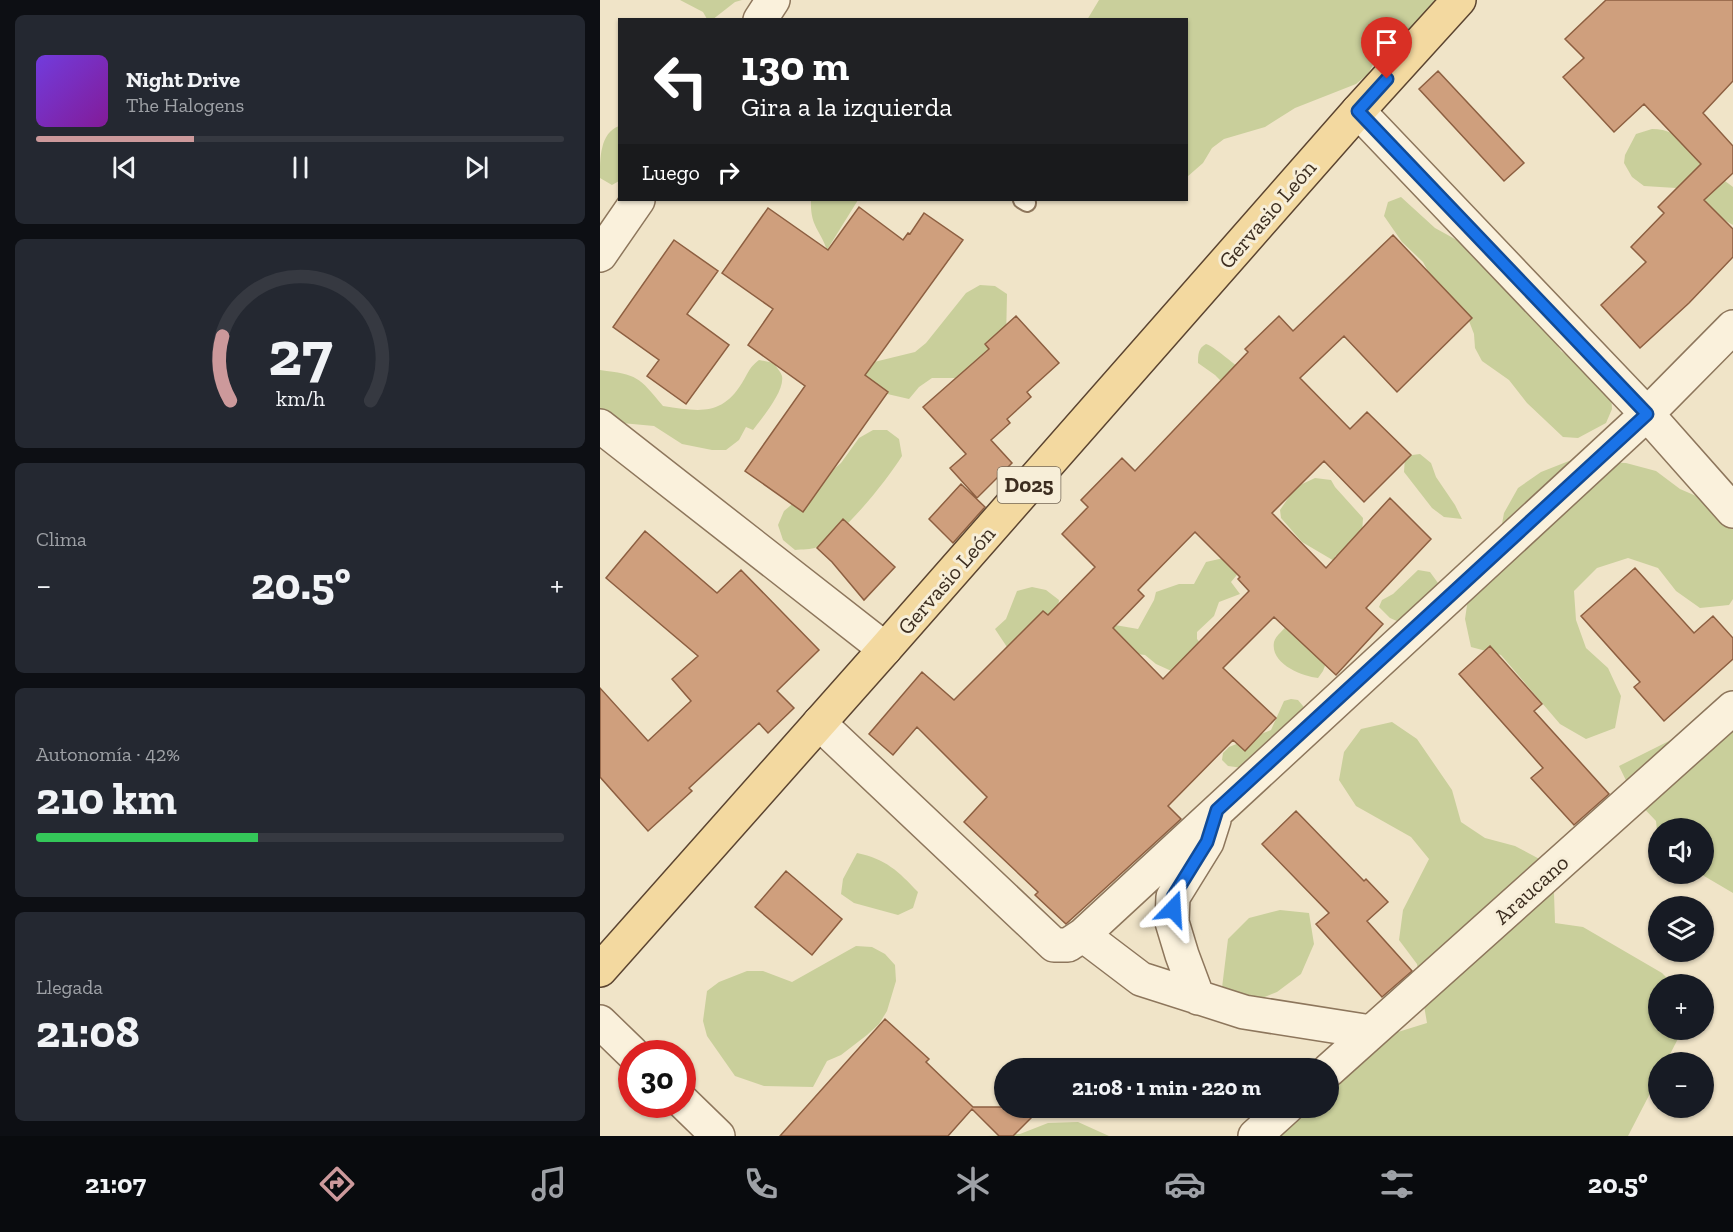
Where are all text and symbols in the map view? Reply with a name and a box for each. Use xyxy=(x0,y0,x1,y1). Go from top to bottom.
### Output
pin xyxy=(1361,17,1412,79)
icon: arrive xyxy=(1370,26,1403,59)
text: 130 m xyxy=(741,40,849,91)
icon: left xyxy=(642,42,720,120)
text: Night Drive xyxy=(126,66,240,93)
text: Gira a la izquierda xyxy=(741,91,952,123)
text: The Halogens xyxy=(126,93,244,117)
icon: previous xyxy=(108,151,141,184)
icon: pause xyxy=(284,151,317,184)
icon: next xyxy=(460,151,493,184)
street label: Gervasio León xyxy=(1213,154,1322,274)
icon: right xyxy=(712,156,745,189)
text: Luego xyxy=(642,159,700,186)
text: 27 xyxy=(268,316,332,391)
text: km/h xyxy=(276,386,324,411)
road number: D025 xyxy=(998,467,1060,503)
street label: Gervasio León xyxy=(892,520,1001,640)
text: Clima xyxy=(36,527,87,551)
text: 20.5° xyxy=(251,557,351,611)
text: − xyxy=(36,565,51,604)
text: + xyxy=(550,565,564,604)
text: Autonomía · 42% xyxy=(36,742,180,766)
text: 210 km xyxy=(36,772,177,826)
map controls xyxy=(1648,818,1714,1118)
button: sound xyxy=(1648,818,1714,884)
street label: Araucano xyxy=(1488,849,1574,930)
position arrow xyxy=(1141,877,1205,941)
button: layers xyxy=(1648,896,1714,962)
button: + xyxy=(1648,974,1714,1040)
text: Llegada xyxy=(36,975,103,999)
text: 21:08 xyxy=(36,1005,140,1059)
speed limit sign: 30 xyxy=(618,1040,696,1118)
button: − xyxy=(1648,1052,1714,1118)
text: 21:08 · 1 min · 220 m xyxy=(1072,1074,1261,1101)
icon: directions xyxy=(316,1163,358,1205)
icon: music xyxy=(528,1163,570,1205)
icon: phone xyxy=(740,1163,782,1205)
icon: climate xyxy=(952,1163,994,1205)
icon: car xyxy=(1164,1163,1206,1205)
icon: filters xyxy=(1376,1163,1418,1205)
text: 21:07 xyxy=(85,1168,146,1200)
text: 20.5° xyxy=(1588,1168,1648,1200)

